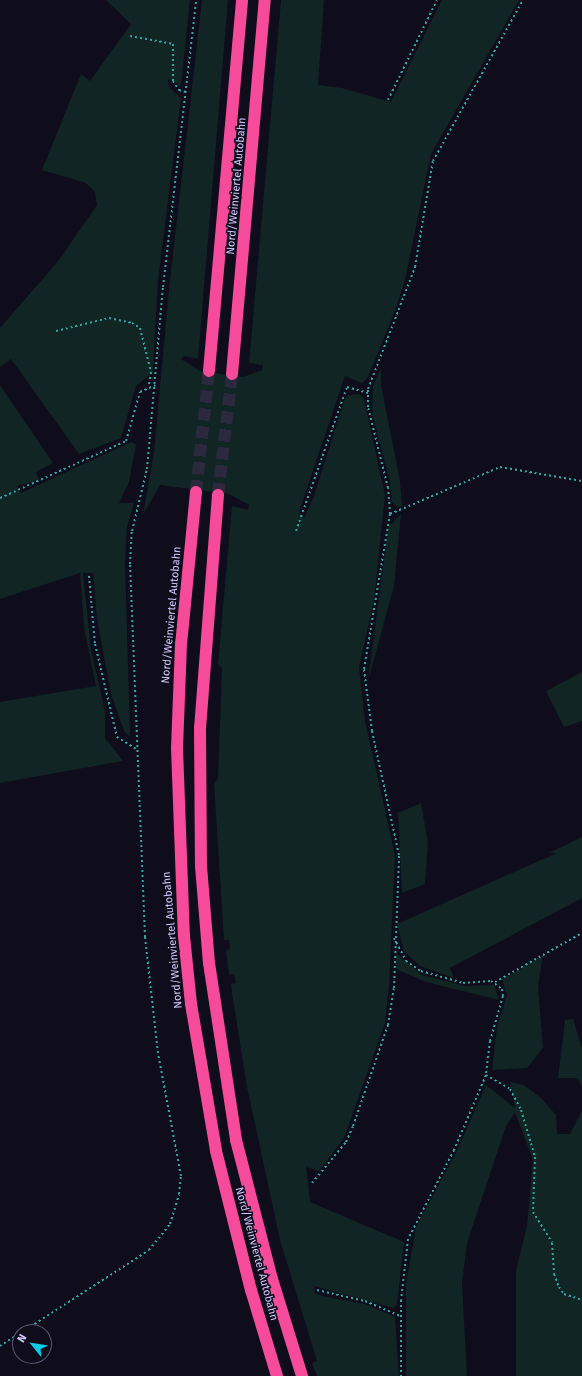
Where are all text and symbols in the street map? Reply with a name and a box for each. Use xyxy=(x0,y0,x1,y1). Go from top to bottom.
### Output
street label: Nord/Weinviertel Autobahn xyxy=(224,117,250,255)
street label: Nord/Weinviertel Autobahn xyxy=(159,546,185,684)
street label: Nord/Weinviertel Autobahn xyxy=(160,871,186,1009)
street label: Nord/Weinviertel Autobahn xyxy=(232,1186,280,1322)
north arrow xyxy=(12,1324,52,1364)
text: N xyxy=(15,1332,29,1345)

